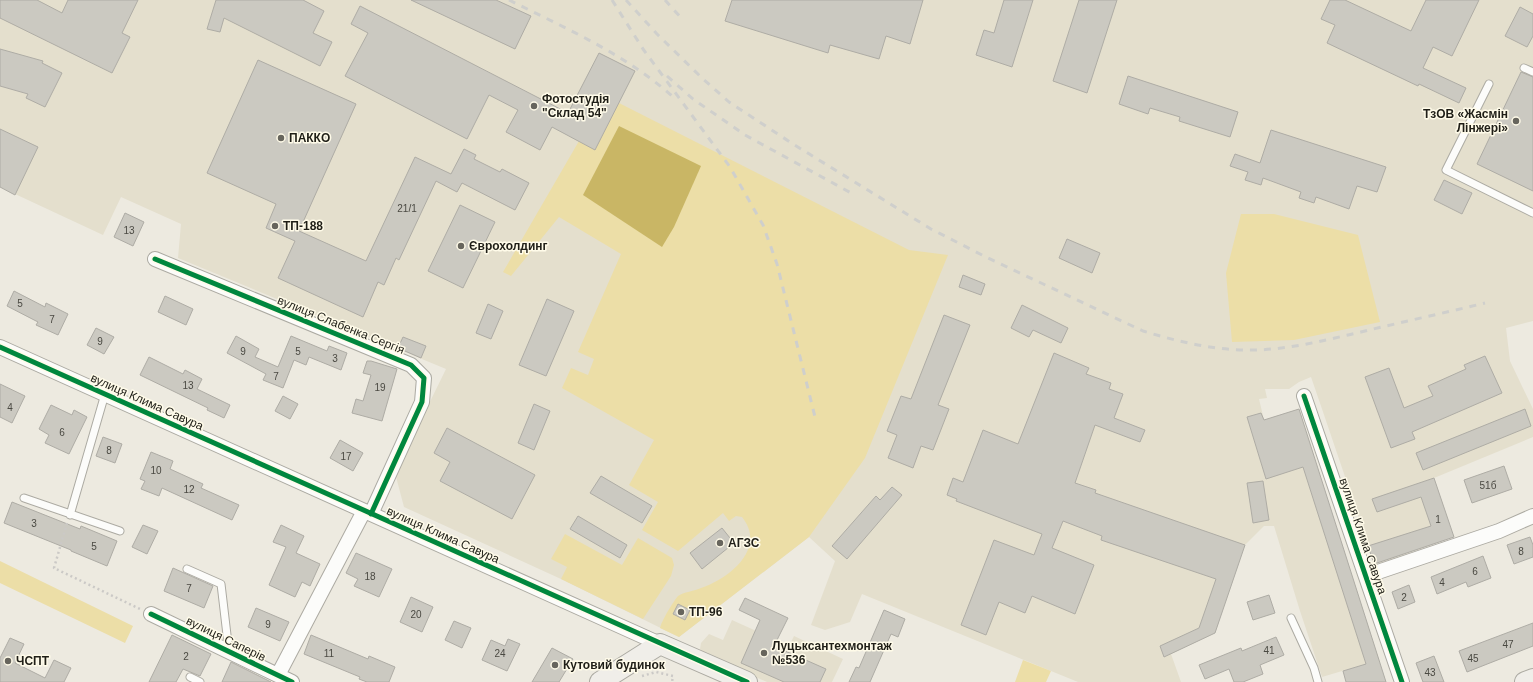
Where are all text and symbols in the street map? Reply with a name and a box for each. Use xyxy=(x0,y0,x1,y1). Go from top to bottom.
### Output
place label: Фотостудія "Склад 54" xyxy=(542,92,609,120)
marker: Фотостудія "Склад 54" xyxy=(529,101,539,111)
place label: ТзОВ «Жасмін Лінжері» xyxy=(1423,107,1508,135)
marker: ТзОВ «Жасмін Лінжері» xyxy=(1511,116,1521,126)
place label: ПАККО xyxy=(289,131,330,145)
marker: ПАККО xyxy=(276,133,286,143)
house number: 21/1 xyxy=(397,203,417,214)
place label: ТП-188 xyxy=(283,219,323,233)
marker: ТП-188 xyxy=(270,221,280,231)
house number: 13 xyxy=(123,225,135,236)
place label: Єврохолдинг xyxy=(469,239,548,253)
marker: Єврохолдинг xyxy=(456,241,466,251)
street label: вулиця Слабенка Сергія xyxy=(275,293,407,357)
house number: 5 xyxy=(17,298,23,309)
house number: 7 xyxy=(49,314,55,325)
house number: 9 xyxy=(97,336,103,347)
house number: 9 xyxy=(240,346,246,357)
house number: 5 xyxy=(295,346,301,357)
house number: 3 xyxy=(332,353,338,364)
street label: вулиця Клима Савура xyxy=(88,371,206,433)
house number: 7 xyxy=(273,371,279,382)
house number: 13 xyxy=(182,380,194,391)
house number: 19 xyxy=(374,382,386,393)
house number: 4 xyxy=(7,402,13,413)
house number: 6 xyxy=(59,427,65,438)
house number: 8 xyxy=(106,445,112,456)
house number: 17 xyxy=(340,451,352,462)
house number: 10 xyxy=(150,465,162,476)
street label: вулиця Клима Савура xyxy=(1337,476,1390,596)
house number: 51б xyxy=(1480,480,1497,491)
house number: 12 xyxy=(183,484,195,495)
street label: вулиця Клима Савура xyxy=(384,504,502,566)
house number: 1 xyxy=(1435,514,1441,525)
house number: 3 xyxy=(31,518,37,529)
place label: АГЗС xyxy=(728,536,760,550)
marker: АГЗС xyxy=(715,538,725,548)
house number: 5 xyxy=(91,541,97,552)
house number: 8 xyxy=(1518,546,1524,557)
house number: 6 xyxy=(1472,566,1478,577)
house number: 18 xyxy=(364,571,376,582)
house number: 4 xyxy=(1439,577,1445,588)
house number: 7 xyxy=(186,583,192,594)
house number: 2 xyxy=(1401,592,1407,603)
place label: ТП-96 xyxy=(689,605,723,619)
marker: ТП-96 xyxy=(676,607,686,617)
house number: 20 xyxy=(410,609,422,620)
street label: вулиця Саперів xyxy=(184,614,268,664)
house number: 9 xyxy=(265,619,271,630)
place label: Луцьксантехмонтаж №536 xyxy=(772,639,892,667)
house number: 47 xyxy=(1502,639,1514,650)
house number: 41 xyxy=(1263,645,1275,656)
house number: 11 xyxy=(324,648,335,659)
house number: 24 xyxy=(494,648,506,659)
marker: Луцьксантехмонтаж №536 xyxy=(759,648,769,658)
house number: 2 xyxy=(183,651,189,662)
house number: 45 xyxy=(1467,653,1479,664)
place label: ЧСПТ xyxy=(16,654,50,668)
marker: ЧСПТ xyxy=(3,656,13,666)
place label: Кутовий будинок xyxy=(563,658,666,672)
marker: Кутовий будинок xyxy=(550,660,560,670)
house number: 43 xyxy=(1424,667,1436,678)

